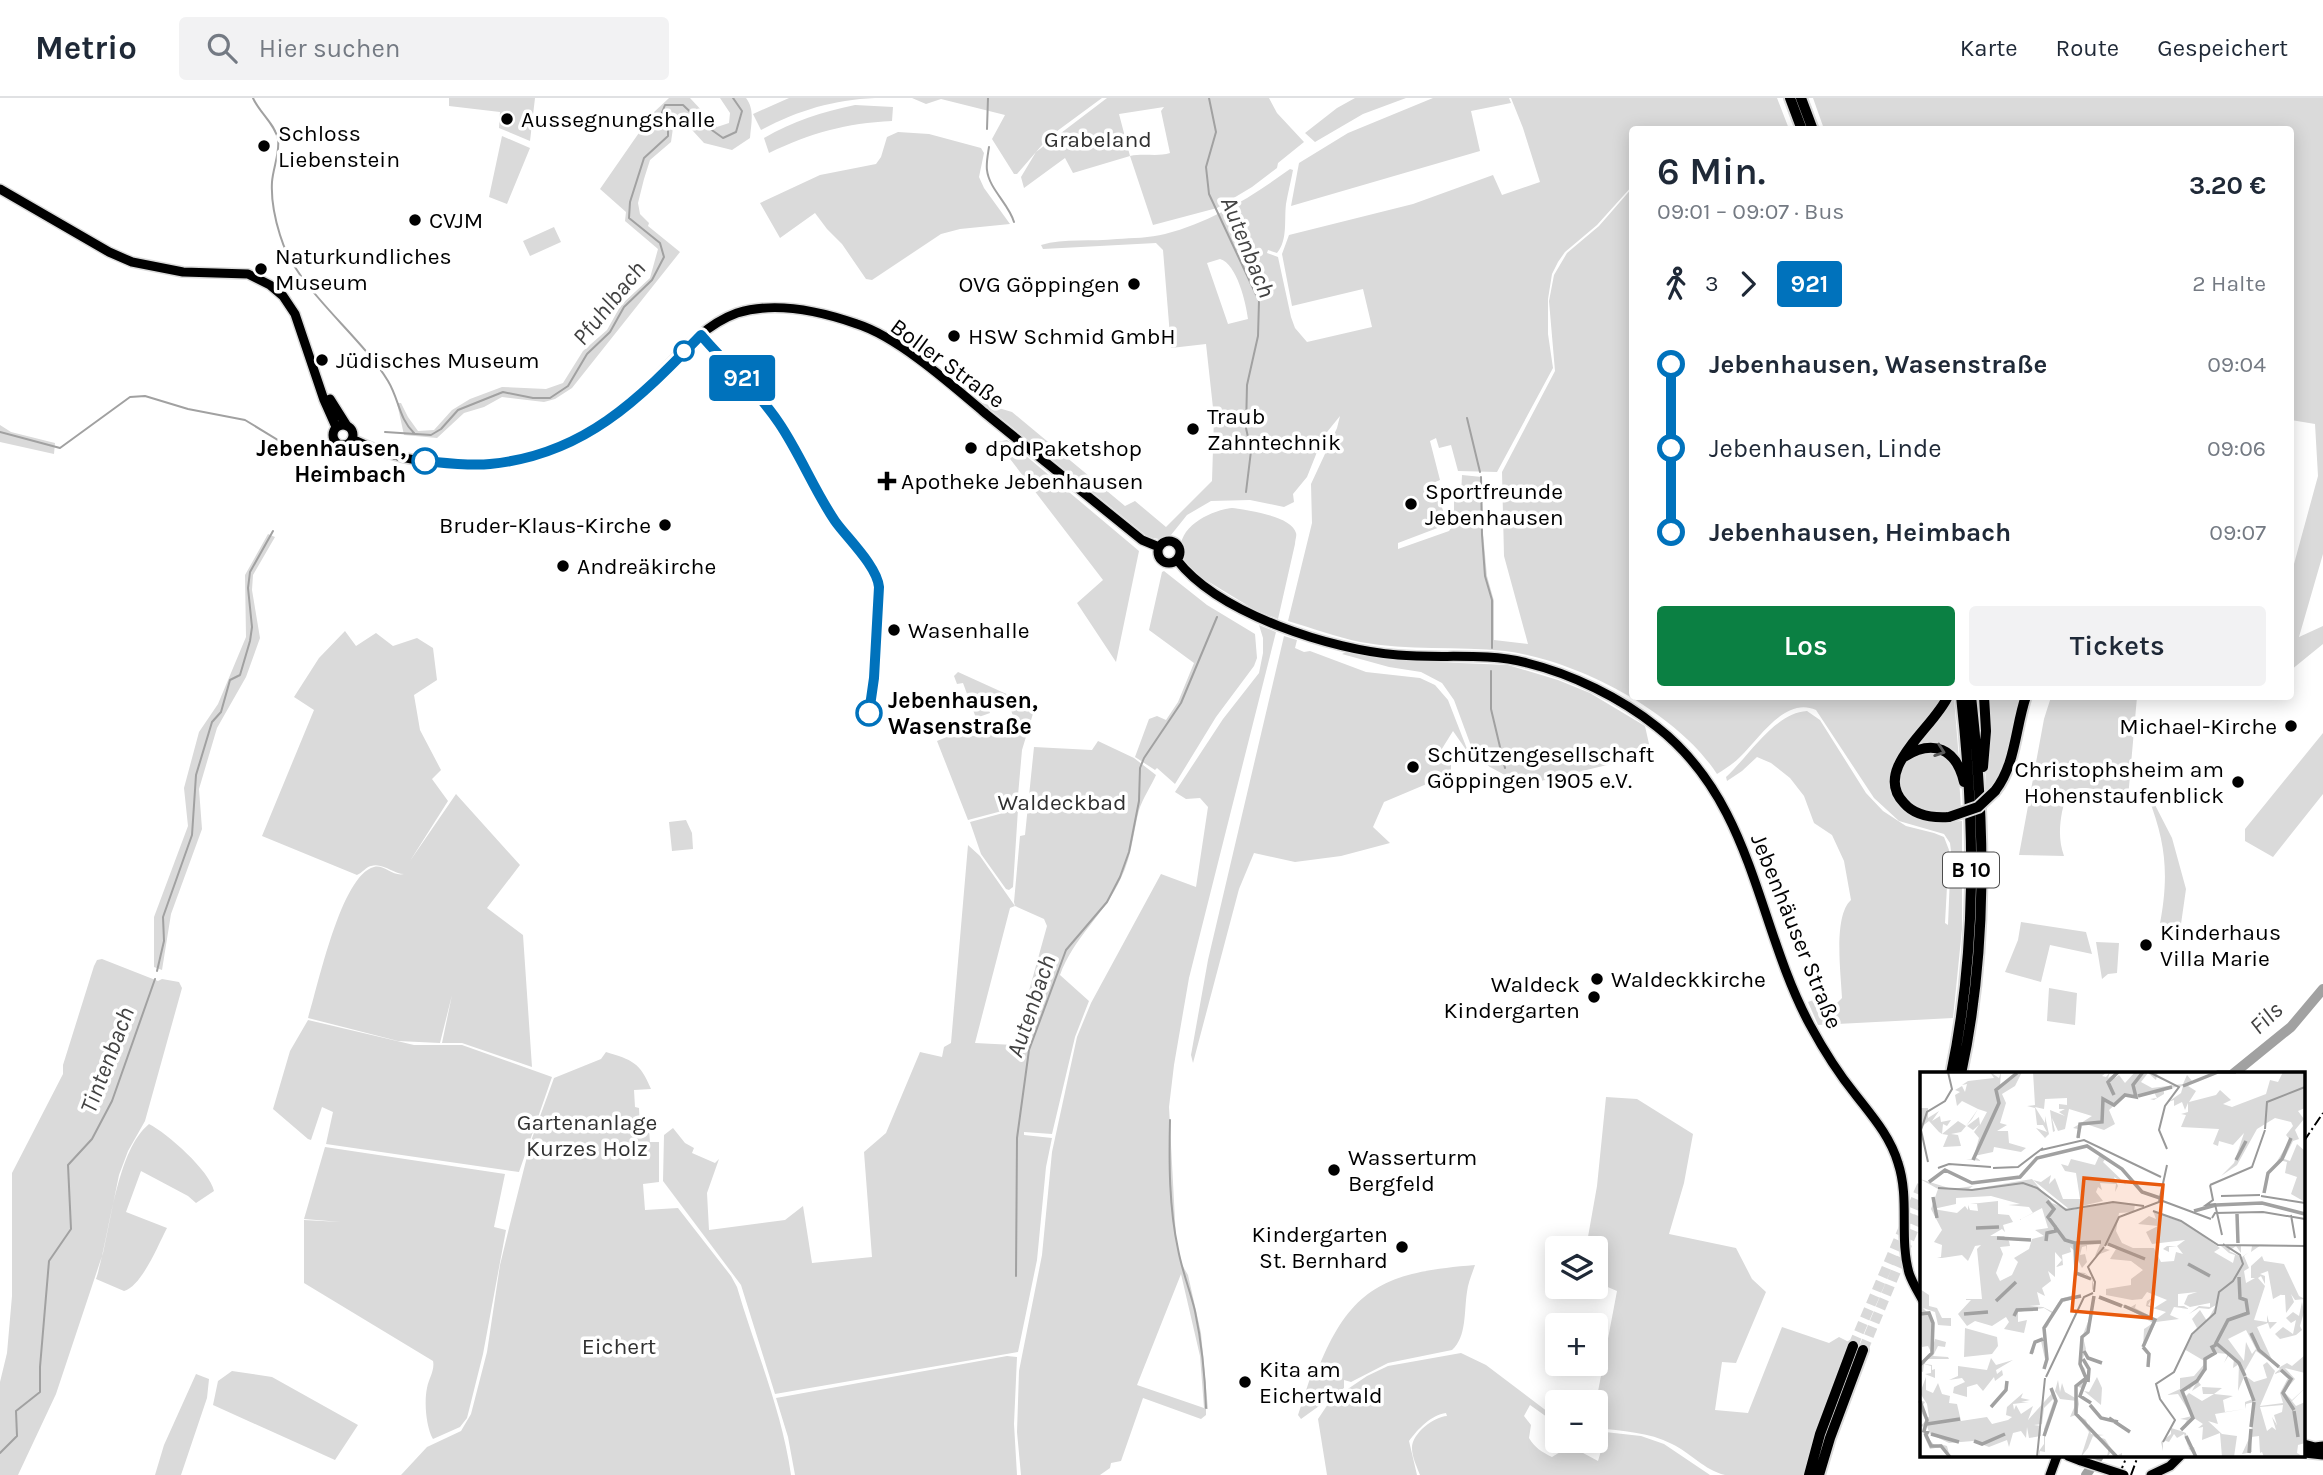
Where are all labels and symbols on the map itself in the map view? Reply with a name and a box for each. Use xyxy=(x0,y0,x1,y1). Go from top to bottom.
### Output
place label: Aussegnungshalle xyxy=(521,106,715,133)
marker: Aussegnungshalle xyxy=(499,111,515,127)
place label: Schloss Liebenstein xyxy=(278,120,400,173)
park label: Grabeland xyxy=(1044,126,1152,153)
marker: Schloss Liebenstein xyxy=(256,138,272,154)
water label: Autenbach xyxy=(1215,192,1281,302)
place label: CVJM xyxy=(429,207,483,234)
marker: CVJM xyxy=(407,212,423,228)
place label: Naturkundliches Museum xyxy=(275,243,452,296)
water label: Pfuhlbach xyxy=(567,255,651,351)
marker: Naturkundliches Museum xyxy=(253,261,269,277)
place label: OVG Göppingen xyxy=(958,271,1120,298)
marker: OVG Göppingen xyxy=(1126,276,1142,292)
street label: Boller Straße xyxy=(885,313,1010,414)
place label: HSW Schmid GmbH xyxy=(968,323,1176,350)
marker: HSW Schmid GmbH xyxy=(946,328,962,344)
unlabelled marker xyxy=(674,341,694,361)
place label: Jüdisches Museum xyxy=(336,347,540,374)
marker: Jüdisches Museum xyxy=(314,352,330,368)
line badge: 921 xyxy=(702,355,782,401)
place label: Traub Zahntechnik xyxy=(1207,403,1341,456)
marker: Traub Zahntechnik xyxy=(1185,421,1201,437)
place label: Jebenhausen, Heimbach xyxy=(256,435,406,488)
place label: dpd Paketshop xyxy=(985,435,1142,462)
marker: dpd Paketshop xyxy=(963,440,979,456)
marker: Jebenhausen, Heimbach xyxy=(412,448,438,474)
place label: Apotheke Jebenhausen xyxy=(901,468,1143,495)
marker: Apotheke Jebenhausen xyxy=(879,473,895,489)
place label: Sportfreunde Jebenhausen xyxy=(1425,478,1564,531)
marker: Sportfreunde Jebenhausen xyxy=(1403,496,1419,512)
place label: Bruder-Klaus-Kirche xyxy=(439,512,651,539)
marker: Bruder-Klaus-Kirche xyxy=(657,517,673,533)
place label: Andreäkirche xyxy=(577,553,716,580)
marker: Andreäkirche xyxy=(555,558,571,574)
place label: Wasenhalle xyxy=(908,617,1030,644)
marker: Wasenhalle xyxy=(886,622,902,638)
place label: Jebenhausen, Wasenstraße xyxy=(888,687,1038,740)
marker: Jebenhausen, Wasenstraße xyxy=(856,700,882,726)
place label: Michael-Kirche xyxy=(2119,713,2277,740)
marker: Michael-Kirche xyxy=(2283,718,2299,734)
place label: Schützengesellschaft Göppingen 1905 e.V. xyxy=(1427,741,1655,794)
one-way arrow xyxy=(1933,743,1946,757)
place label: Christophsheim am Hohenstaufenblick xyxy=(2014,756,2224,809)
marker: Schützengesellschaft Göppingen 1905 e.V. xyxy=(1405,759,1421,775)
marker: Christophsheim am Hohenstaufenblick xyxy=(2230,774,2246,790)
park label: Waldeckbad xyxy=(997,789,1127,816)
street label: Jebenhäuser Straße xyxy=(1745,830,1848,1033)
road number: B 10 xyxy=(1943,852,1999,888)
place label: Kinderhaus Villa Marie xyxy=(2160,919,2281,972)
marker: Kinderhaus Villa Marie xyxy=(2138,937,2154,953)
water label: Autenbach xyxy=(1000,951,1062,1061)
place label: Waldeckkirche xyxy=(1611,966,1766,993)
place label: Waldeck Kindergarten xyxy=(1444,971,1580,1024)
marker: Waldeckkirche xyxy=(1589,971,1605,987)
marker: Waldeck Kindergarten xyxy=(1586,989,1602,1005)
water label: Fils xyxy=(2244,996,2288,1040)
water label: Tintenbach xyxy=(74,1003,140,1117)
inset map xyxy=(1920,1072,2306,1458)
park label: Gartenanlage Kurzes Holz xyxy=(517,1109,657,1162)
place label: Wasserturm Bergfeld xyxy=(1348,1144,1477,1197)
marker: Wasserturm Bergfeld xyxy=(1326,1162,1342,1178)
place label: Kindergarten St. Bernhard xyxy=(1252,1221,1388,1274)
marker: Kindergarten St. Bernhard xyxy=(1394,1239,1410,1255)
park label: Eichert xyxy=(582,1333,656,1360)
place label: Kita am Eichertwald xyxy=(1259,1356,1383,1409)
marker: Kita am Eichertwald xyxy=(1237,1374,1253,1390)

